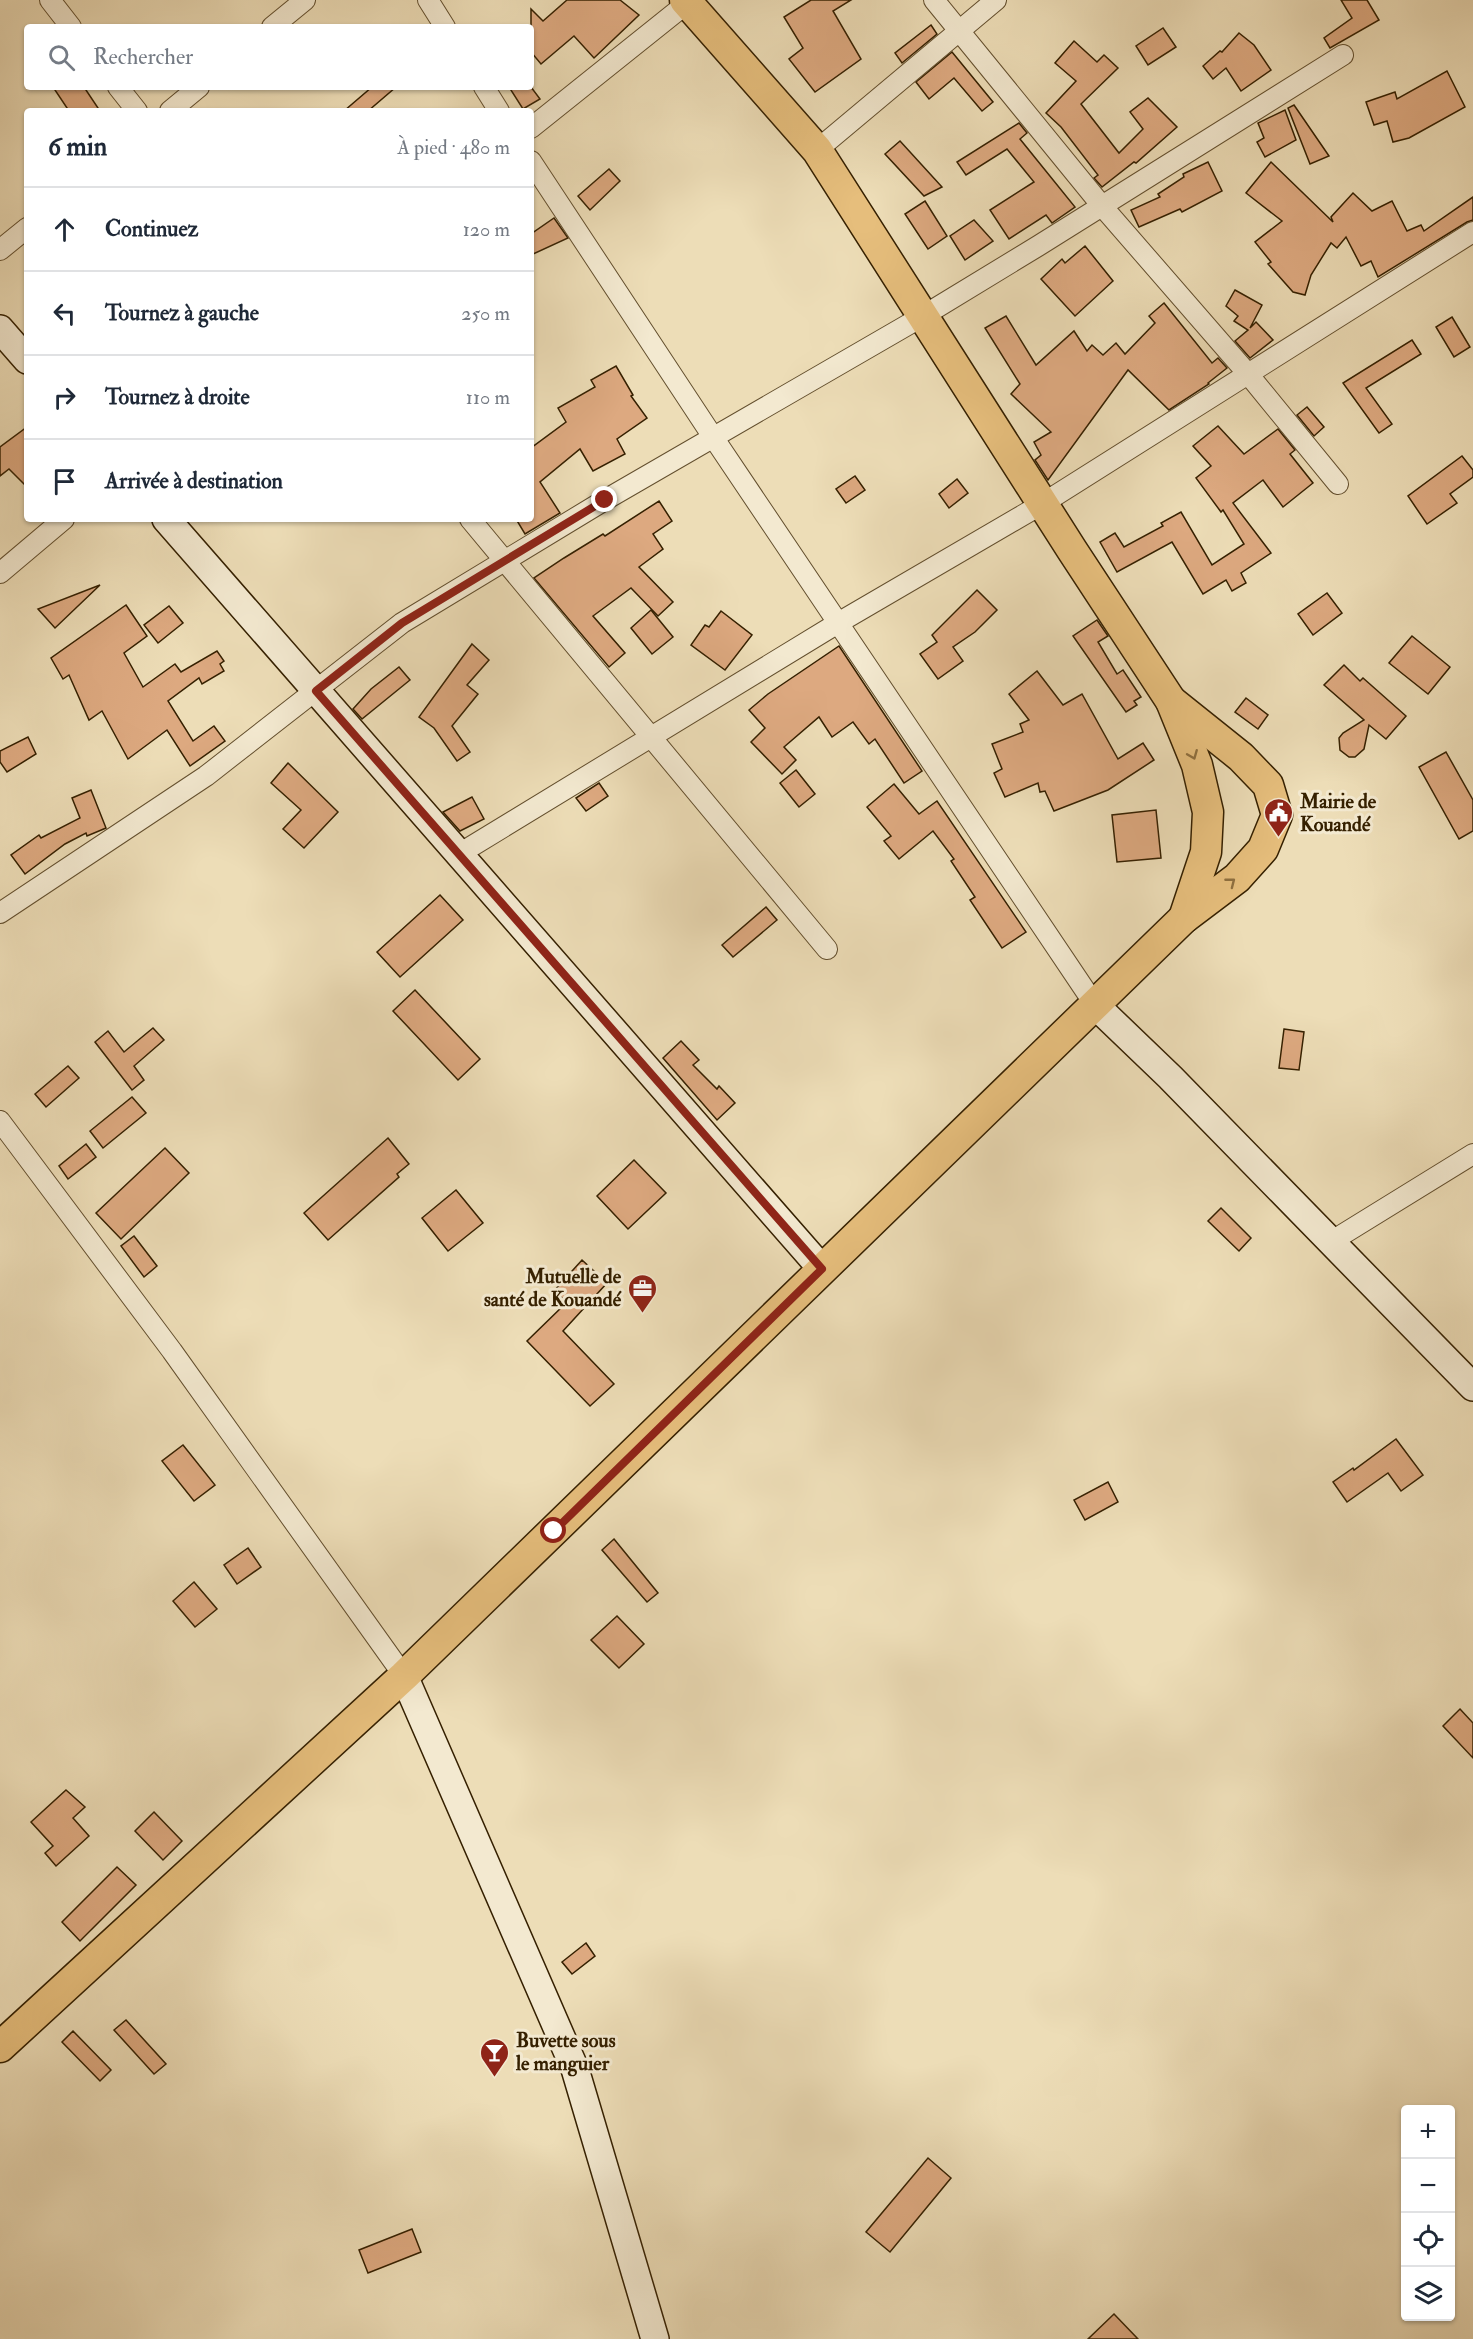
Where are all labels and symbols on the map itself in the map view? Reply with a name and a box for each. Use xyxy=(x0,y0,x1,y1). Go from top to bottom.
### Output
route end xyxy=(591,486,617,512)
one-way arrow xyxy=(1186,749,1198,760)
place label: Mairie de Kouandé xyxy=(1299,789,1377,837)
public building icon: Mairie de Kouandé xyxy=(1263,796,1295,838)
one-way arrow xyxy=(1224,879,1235,890)
place label: Mutuelle de santé de Kouandé xyxy=(484,1264,622,1312)
office icon: Mutuelle de santé de Kouandé xyxy=(626,1272,658,1314)
route start xyxy=(540,1517,566,1543)
place label: Buvette sous le manguier xyxy=(515,2028,616,2077)
bar icon: Buvette sous le manguier xyxy=(479,2036,511,2078)

